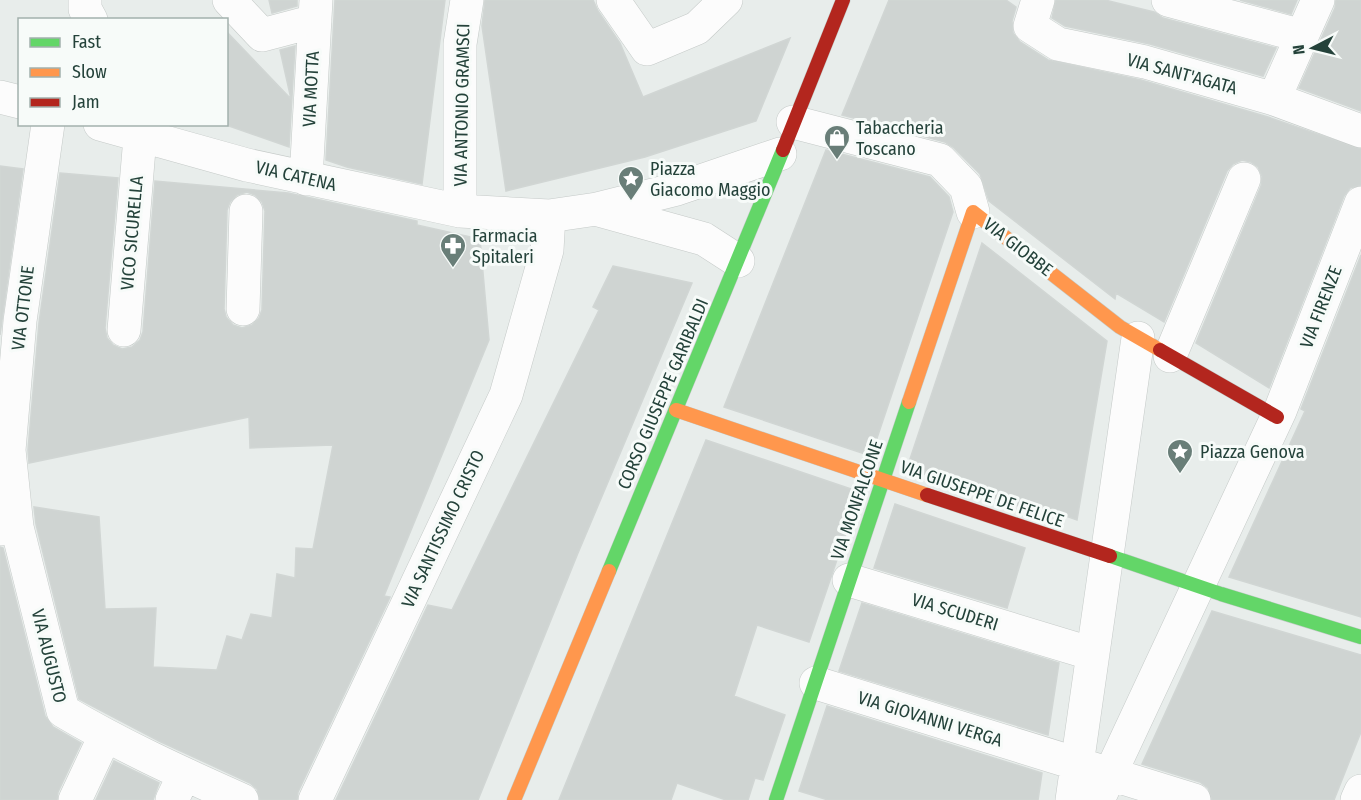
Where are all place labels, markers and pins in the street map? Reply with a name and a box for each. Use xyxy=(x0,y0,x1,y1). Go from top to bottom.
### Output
place label: Tabaccheria Toscano xyxy=(856,117,944,160)
shop icon: Tabaccheria Toscano xyxy=(822,123,852,161)
place label: Piazza Giacomo Maggio xyxy=(650,158,770,201)
place icon: Piazza Giacomo Maggio xyxy=(616,164,646,202)
place label: Farmacia Spitaleri xyxy=(472,225,538,268)
pharmacy icon: Farmacia Spitaleri xyxy=(438,231,468,269)
place icon: Piazza Genova xyxy=(1165,437,1195,475)
place label: Piazza Genova xyxy=(1200,441,1305,463)

